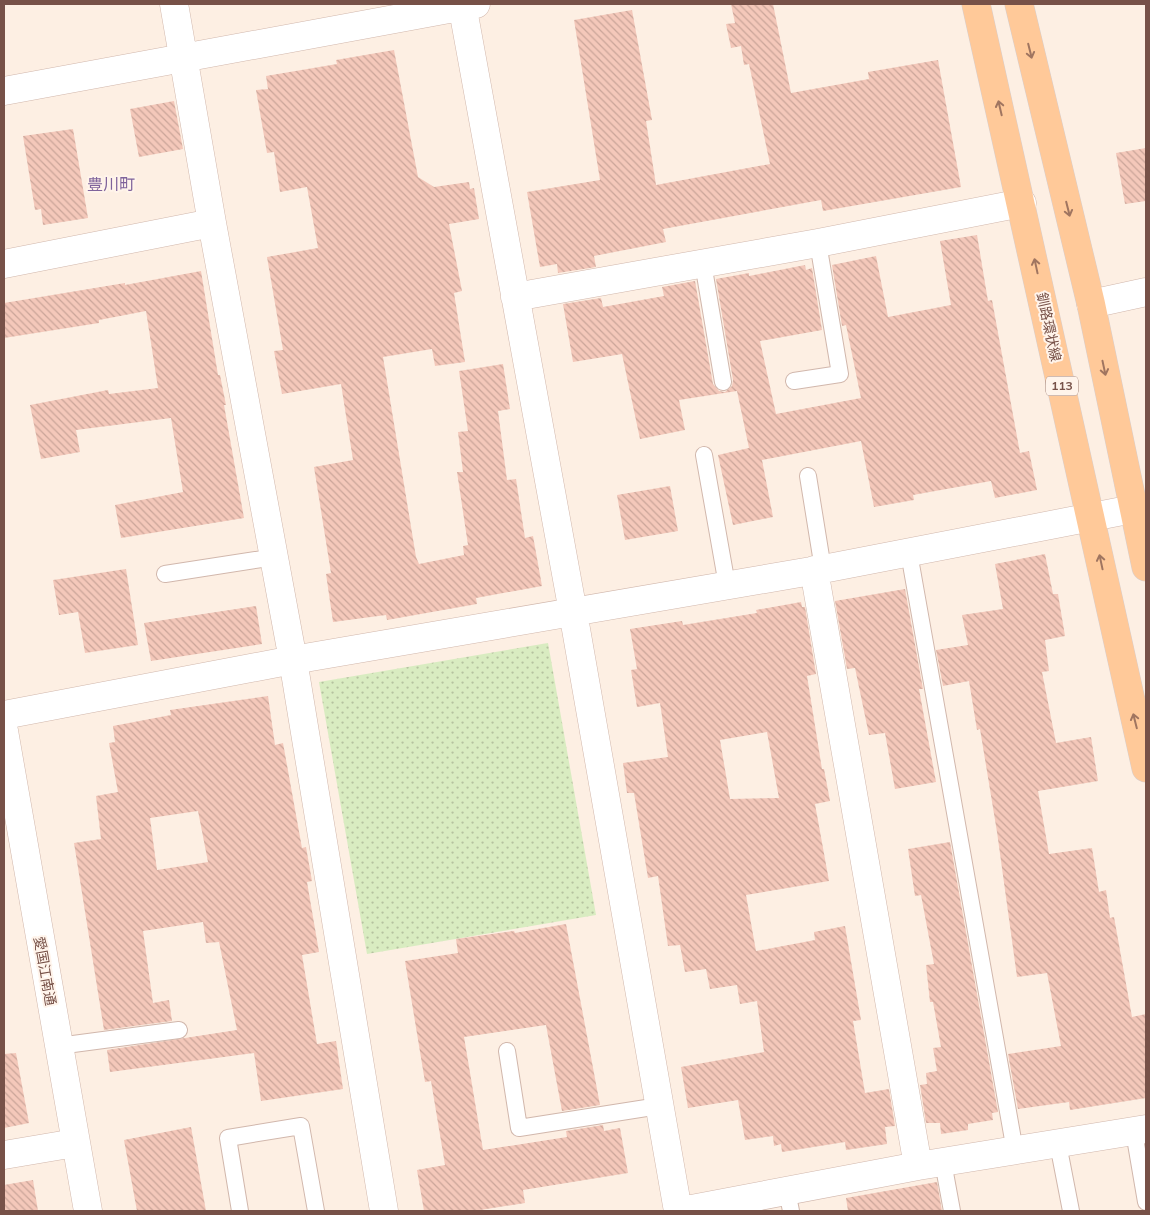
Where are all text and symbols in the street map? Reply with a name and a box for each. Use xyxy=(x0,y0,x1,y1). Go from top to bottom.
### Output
one-way arrow xyxy=(1026,43,1035,59)
one-way arrow xyxy=(995,100,1004,116)
district label: 豊川町 xyxy=(87,174,135,194)
one-way arrow xyxy=(1064,201,1073,217)
one-way arrow xyxy=(1031,259,1040,275)
street label: 釧路環状線 xyxy=(1033,291,1065,363)
one-way arrow xyxy=(1100,359,1109,375)
road number: 113 xyxy=(1046,376,1078,396)
one-way arrow xyxy=(1095,554,1105,570)
one-way arrow xyxy=(1130,713,1139,729)
street label: 愛国江南通 xyxy=(30,935,60,1007)

